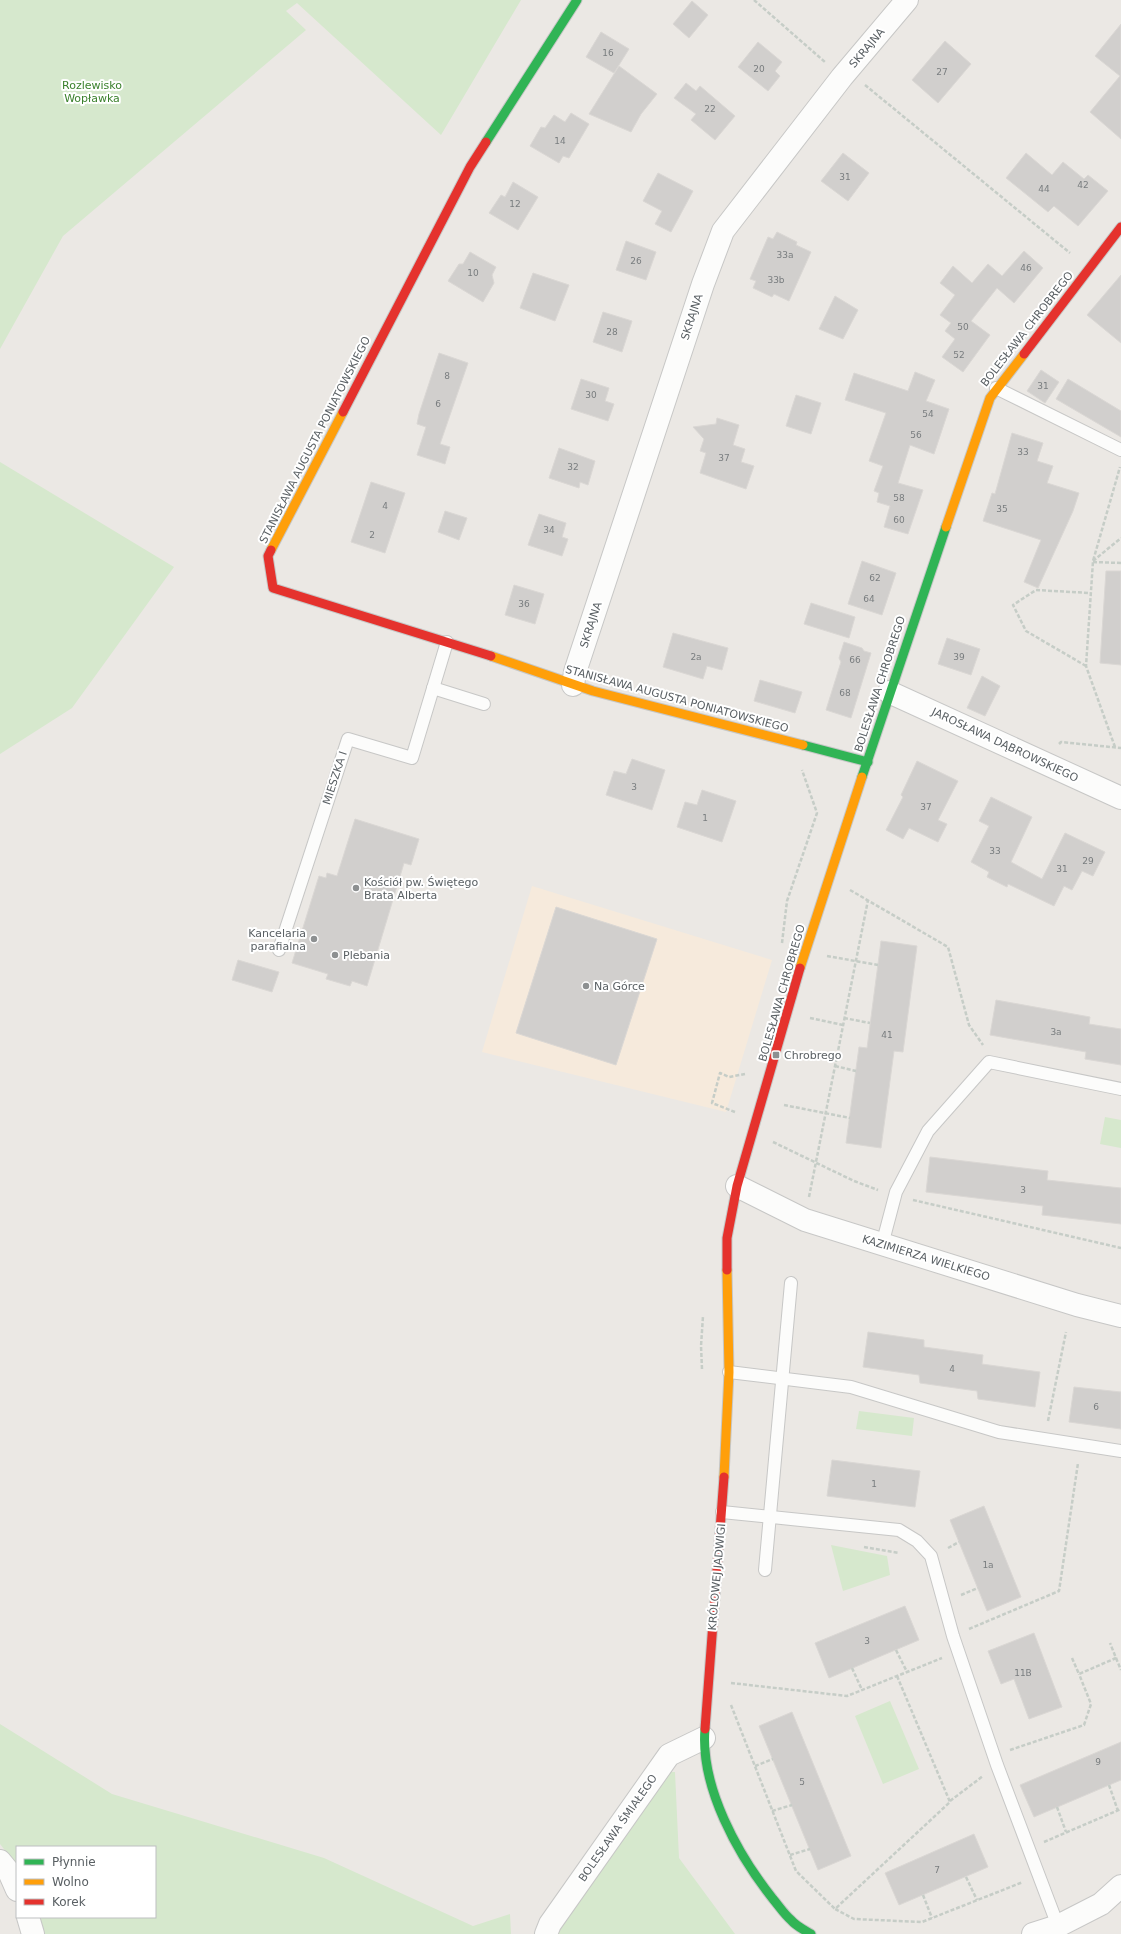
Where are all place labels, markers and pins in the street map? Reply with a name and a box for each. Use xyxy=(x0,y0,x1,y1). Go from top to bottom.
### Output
place label: Kościół pw. Świętego Brata Alberta xyxy=(364,876,478,902)
marker: Kościół pw. Świętego Brata Alberta xyxy=(351,883,361,893)
place label: Kancelaria parafialna xyxy=(248,927,306,953)
marker: Kancelaria parafialna xyxy=(309,934,319,944)
place label: Plebania xyxy=(343,949,390,962)
marker: Plebania xyxy=(330,950,340,960)
place label: Na Górce xyxy=(594,980,645,993)
marker: Na Górce xyxy=(581,981,591,991)
place label: Chrobrego xyxy=(784,1049,842,1062)
marker: Chrobrego xyxy=(771,1050,781,1060)

